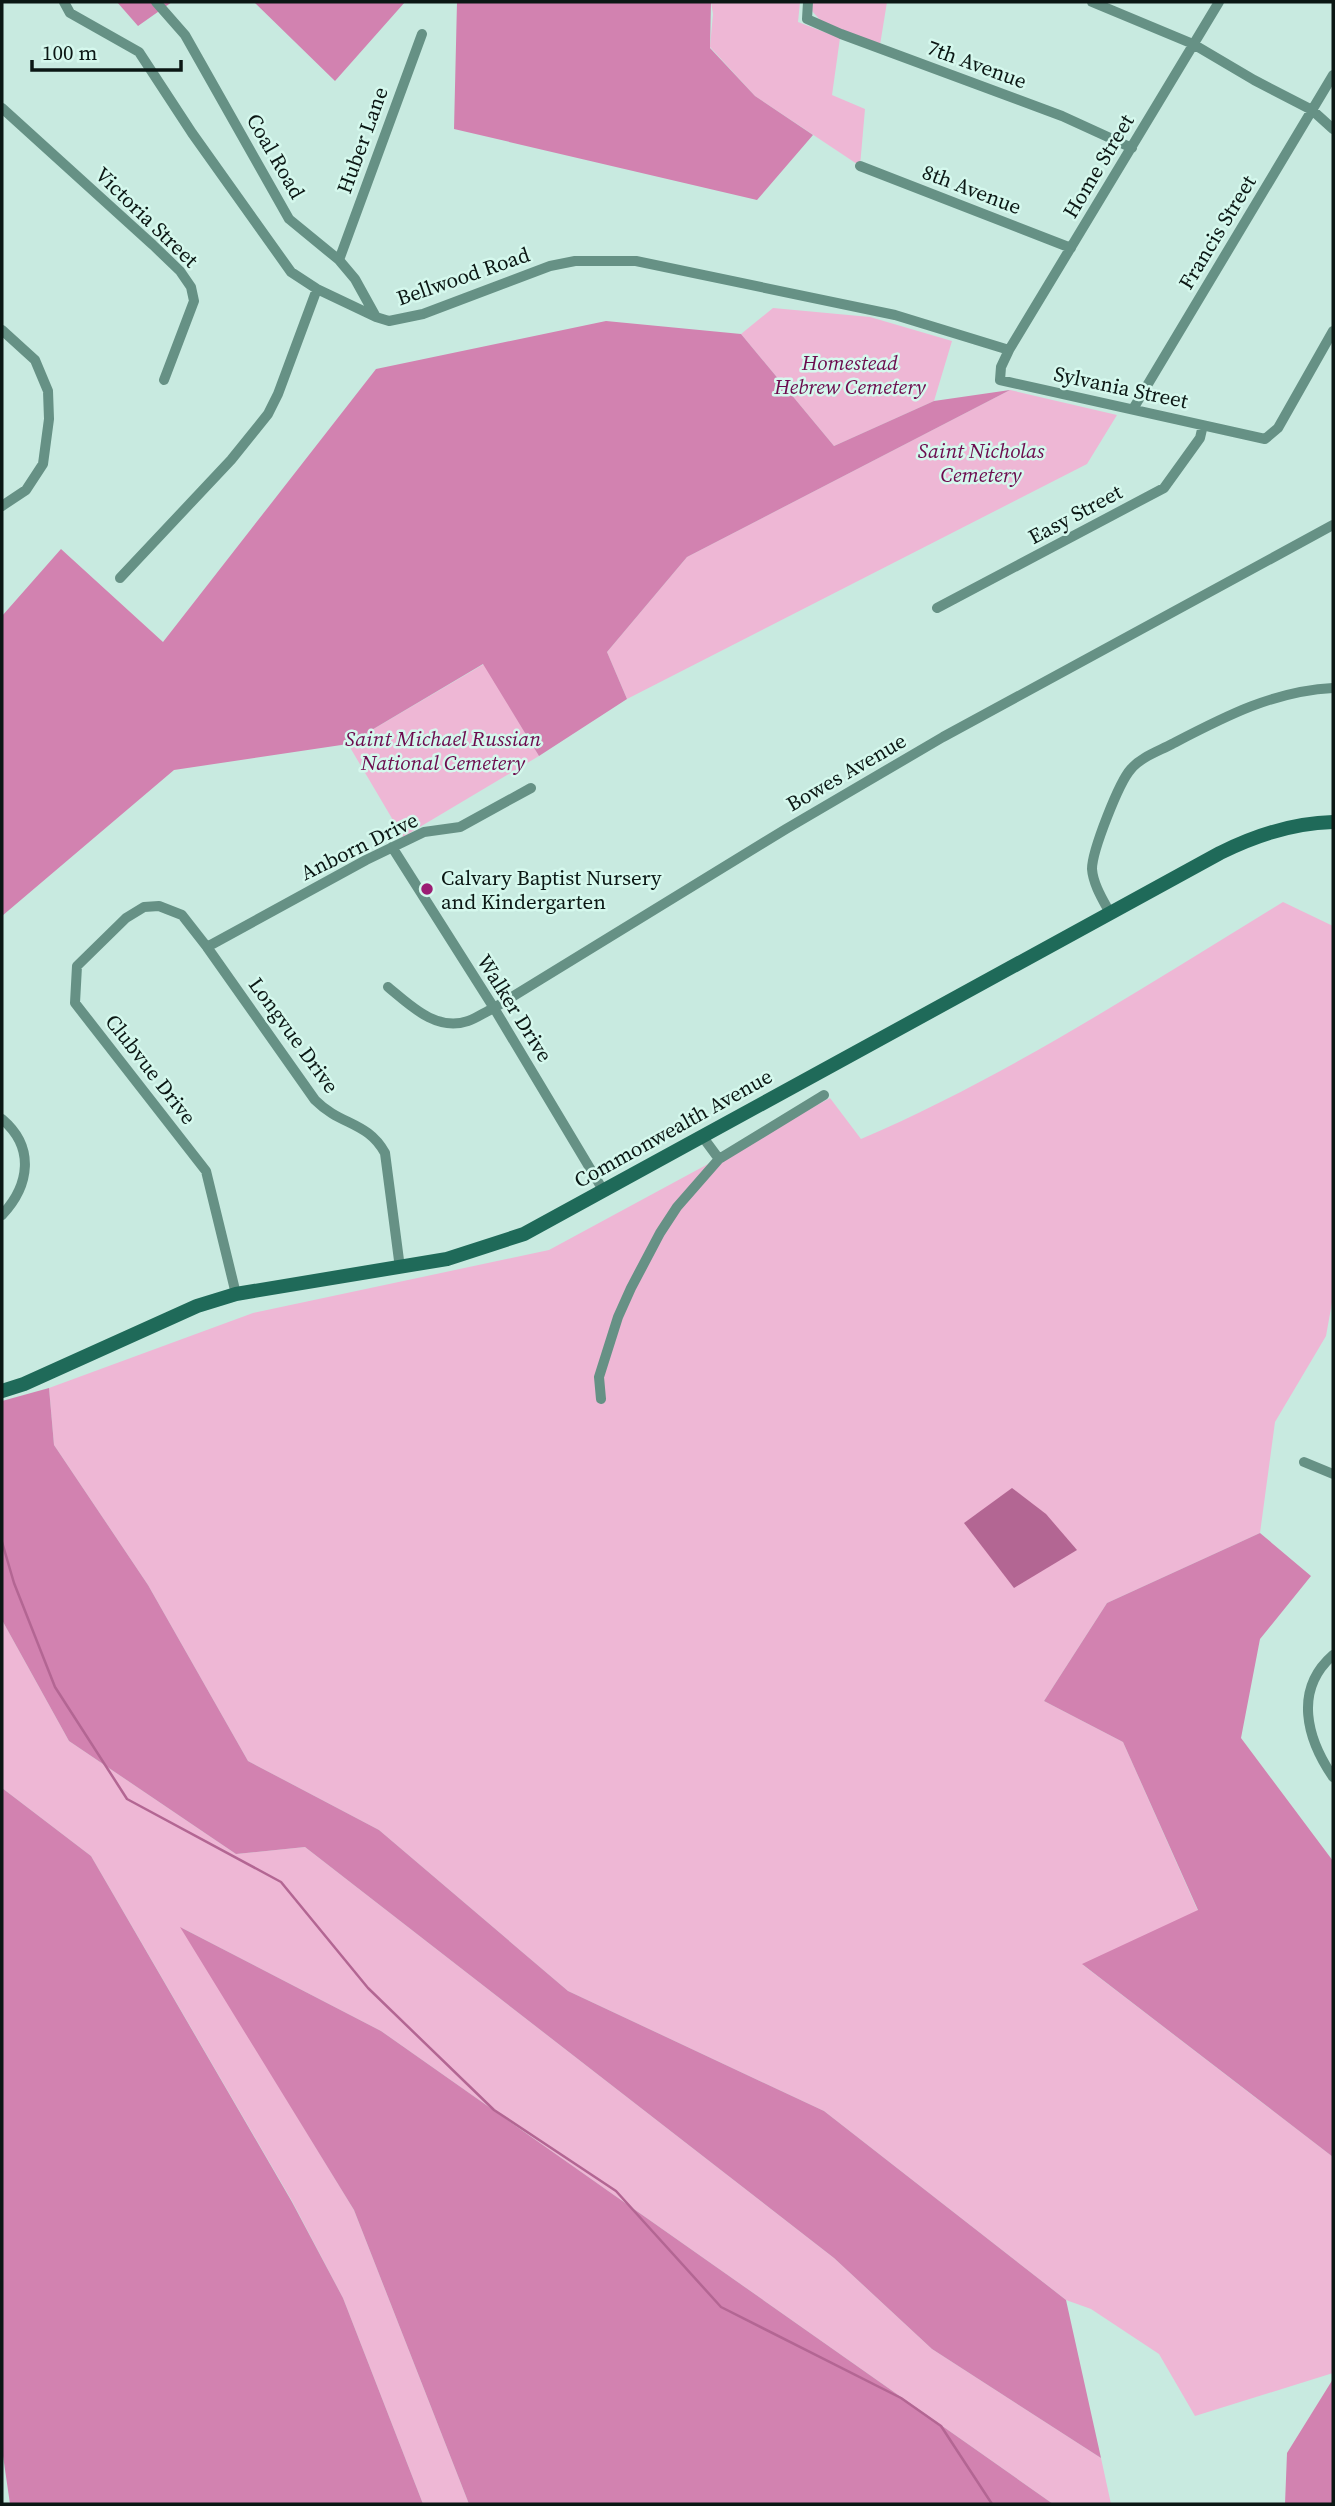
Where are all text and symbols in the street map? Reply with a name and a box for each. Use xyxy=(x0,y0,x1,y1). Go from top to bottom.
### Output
scale bar xyxy=(32,28,180,72)
street label: 7th Avenue xyxy=(923,33,1031,95)
text: 100 m xyxy=(42,38,97,67)
street label: Huber Lane xyxy=(329,83,395,197)
street label: Coal Road xyxy=(240,108,312,204)
street label: Home Street xyxy=(1056,108,1141,223)
street label: 8th Avenue xyxy=(918,157,1026,221)
street label: Victoria Street xyxy=(89,160,205,274)
street label: Francis Street xyxy=(1171,169,1263,295)
street label: Bellwood Road xyxy=(393,240,534,312)
park label: Homestead Hebrew Cemetery xyxy=(773,348,927,401)
street label: Sylvania Street xyxy=(1051,359,1191,415)
park label: Saint Nicholas Cemetery xyxy=(918,436,1045,489)
street label: Easy Street xyxy=(1023,477,1127,551)
park label: Saint Michael Russian National Cemetery xyxy=(345,724,541,777)
street label: Bowes Avenue xyxy=(781,726,911,818)
street label: Anborn Drive xyxy=(295,805,423,887)
place label: Calvary Baptist Nursery and Kindergarten xyxy=(441,863,662,916)
marker: Calvary Baptist Nursery and Kindergarten xyxy=(419,881,435,897)
street label: Walker Drive xyxy=(470,949,560,1067)
street label: Longvue Drive xyxy=(242,971,346,1099)
street label: Clubvue Drive xyxy=(99,1008,203,1130)
street label: Commonwealth Avenue xyxy=(569,1061,777,1195)

